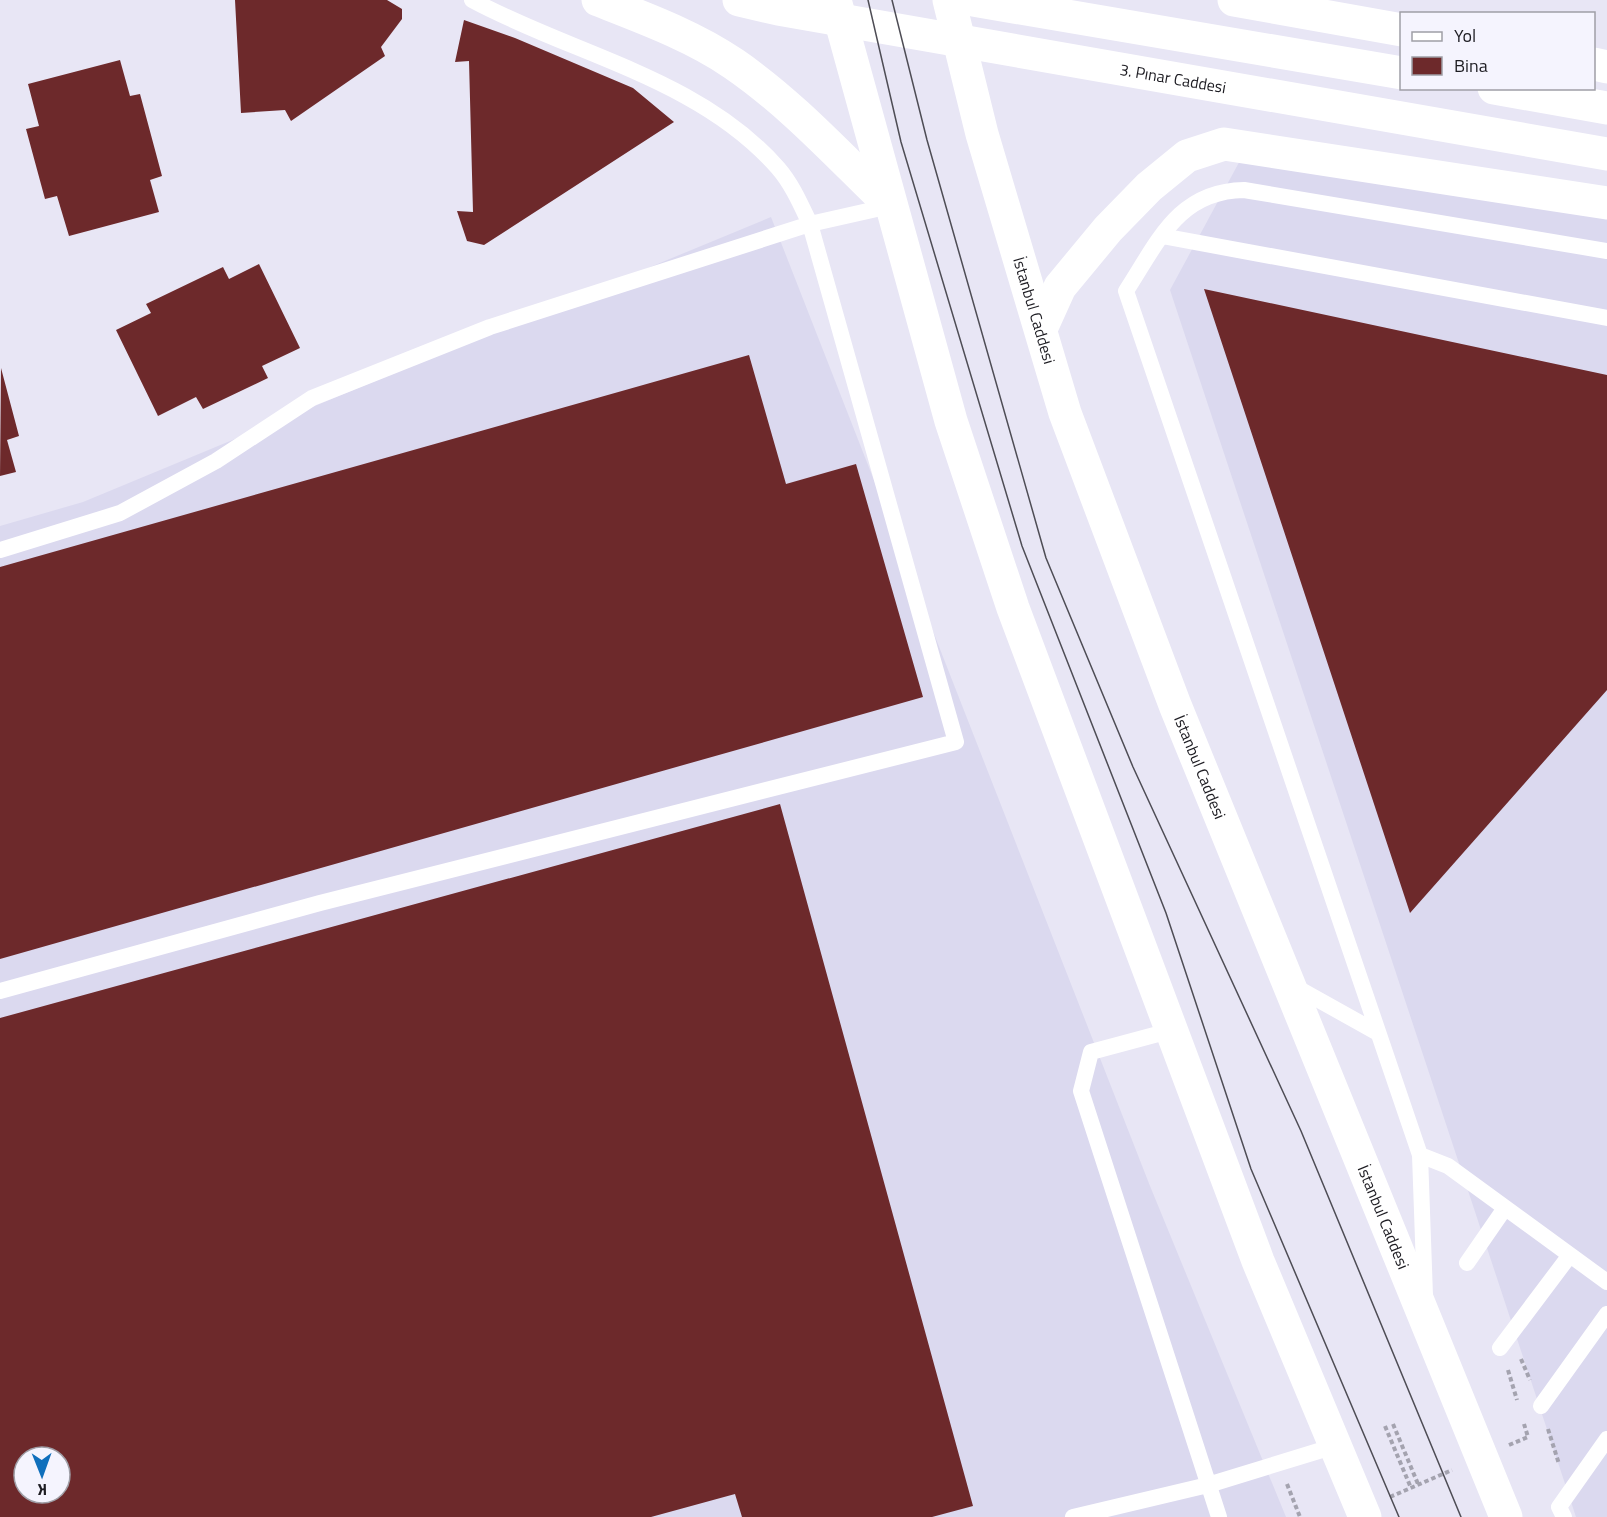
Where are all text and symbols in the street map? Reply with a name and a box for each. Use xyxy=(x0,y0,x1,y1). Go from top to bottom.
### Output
legend xyxy=(1400,12,1595,90)
text: Yol xyxy=(1454,22,1476,49)
text: Bina xyxy=(1454,52,1488,79)
street label: 3. Pınar Caddesi xyxy=(1118,57,1228,99)
street label: İstanbul Caddesi xyxy=(1007,254,1062,367)
street label: İstanbul Caddesi xyxy=(1168,711,1232,823)
street label: İstanbul Caddesi xyxy=(1352,1161,1416,1273)
north arrow xyxy=(12,1445,72,1505)
text: K xyxy=(37,1478,47,1502)

